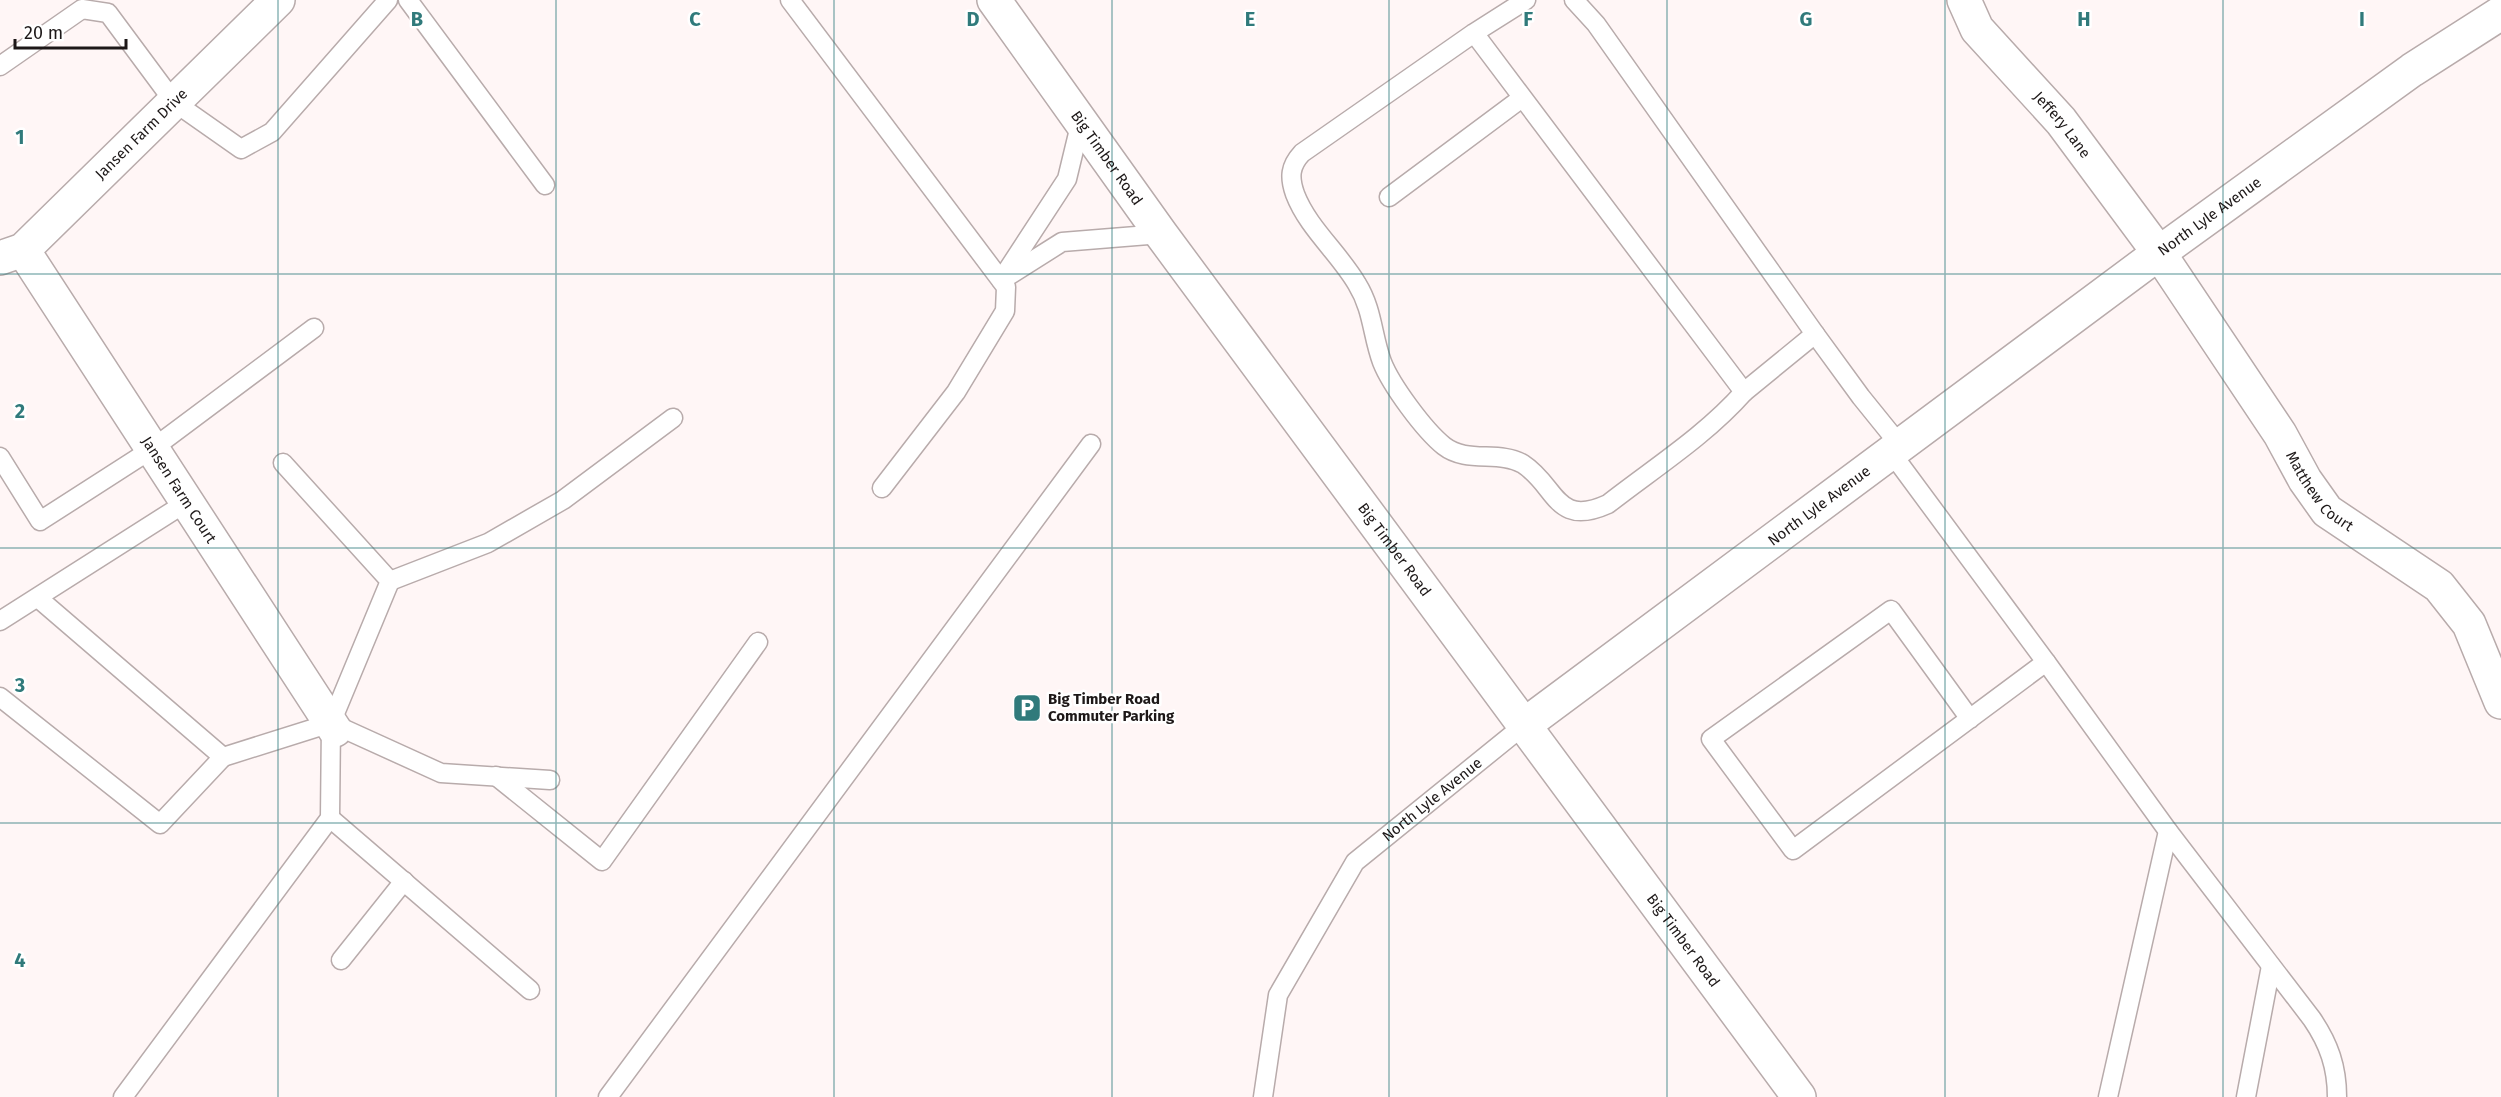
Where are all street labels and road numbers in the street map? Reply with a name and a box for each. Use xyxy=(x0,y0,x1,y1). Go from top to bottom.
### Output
street label: Jansen Farm Drive xyxy=(91,85,191,183)
street label: Jeffery Lane xyxy=(2030,88,2094,162)
street label: Big Timber Road xyxy=(1067,107,1146,209)
street label: North Lyle Avenue xyxy=(2154,173,2265,260)
street label: Jansen Farm Court xyxy=(138,433,220,547)
street label: Matthew Court xyxy=(2282,448,2357,535)
street label: North Lyle Avenue xyxy=(1764,462,1874,550)
street label: Big Timber Road xyxy=(1354,499,1435,600)
street label: North Lyle Avenue xyxy=(1379,754,1486,845)
street label: Big Timber Road xyxy=(1643,890,1724,991)

